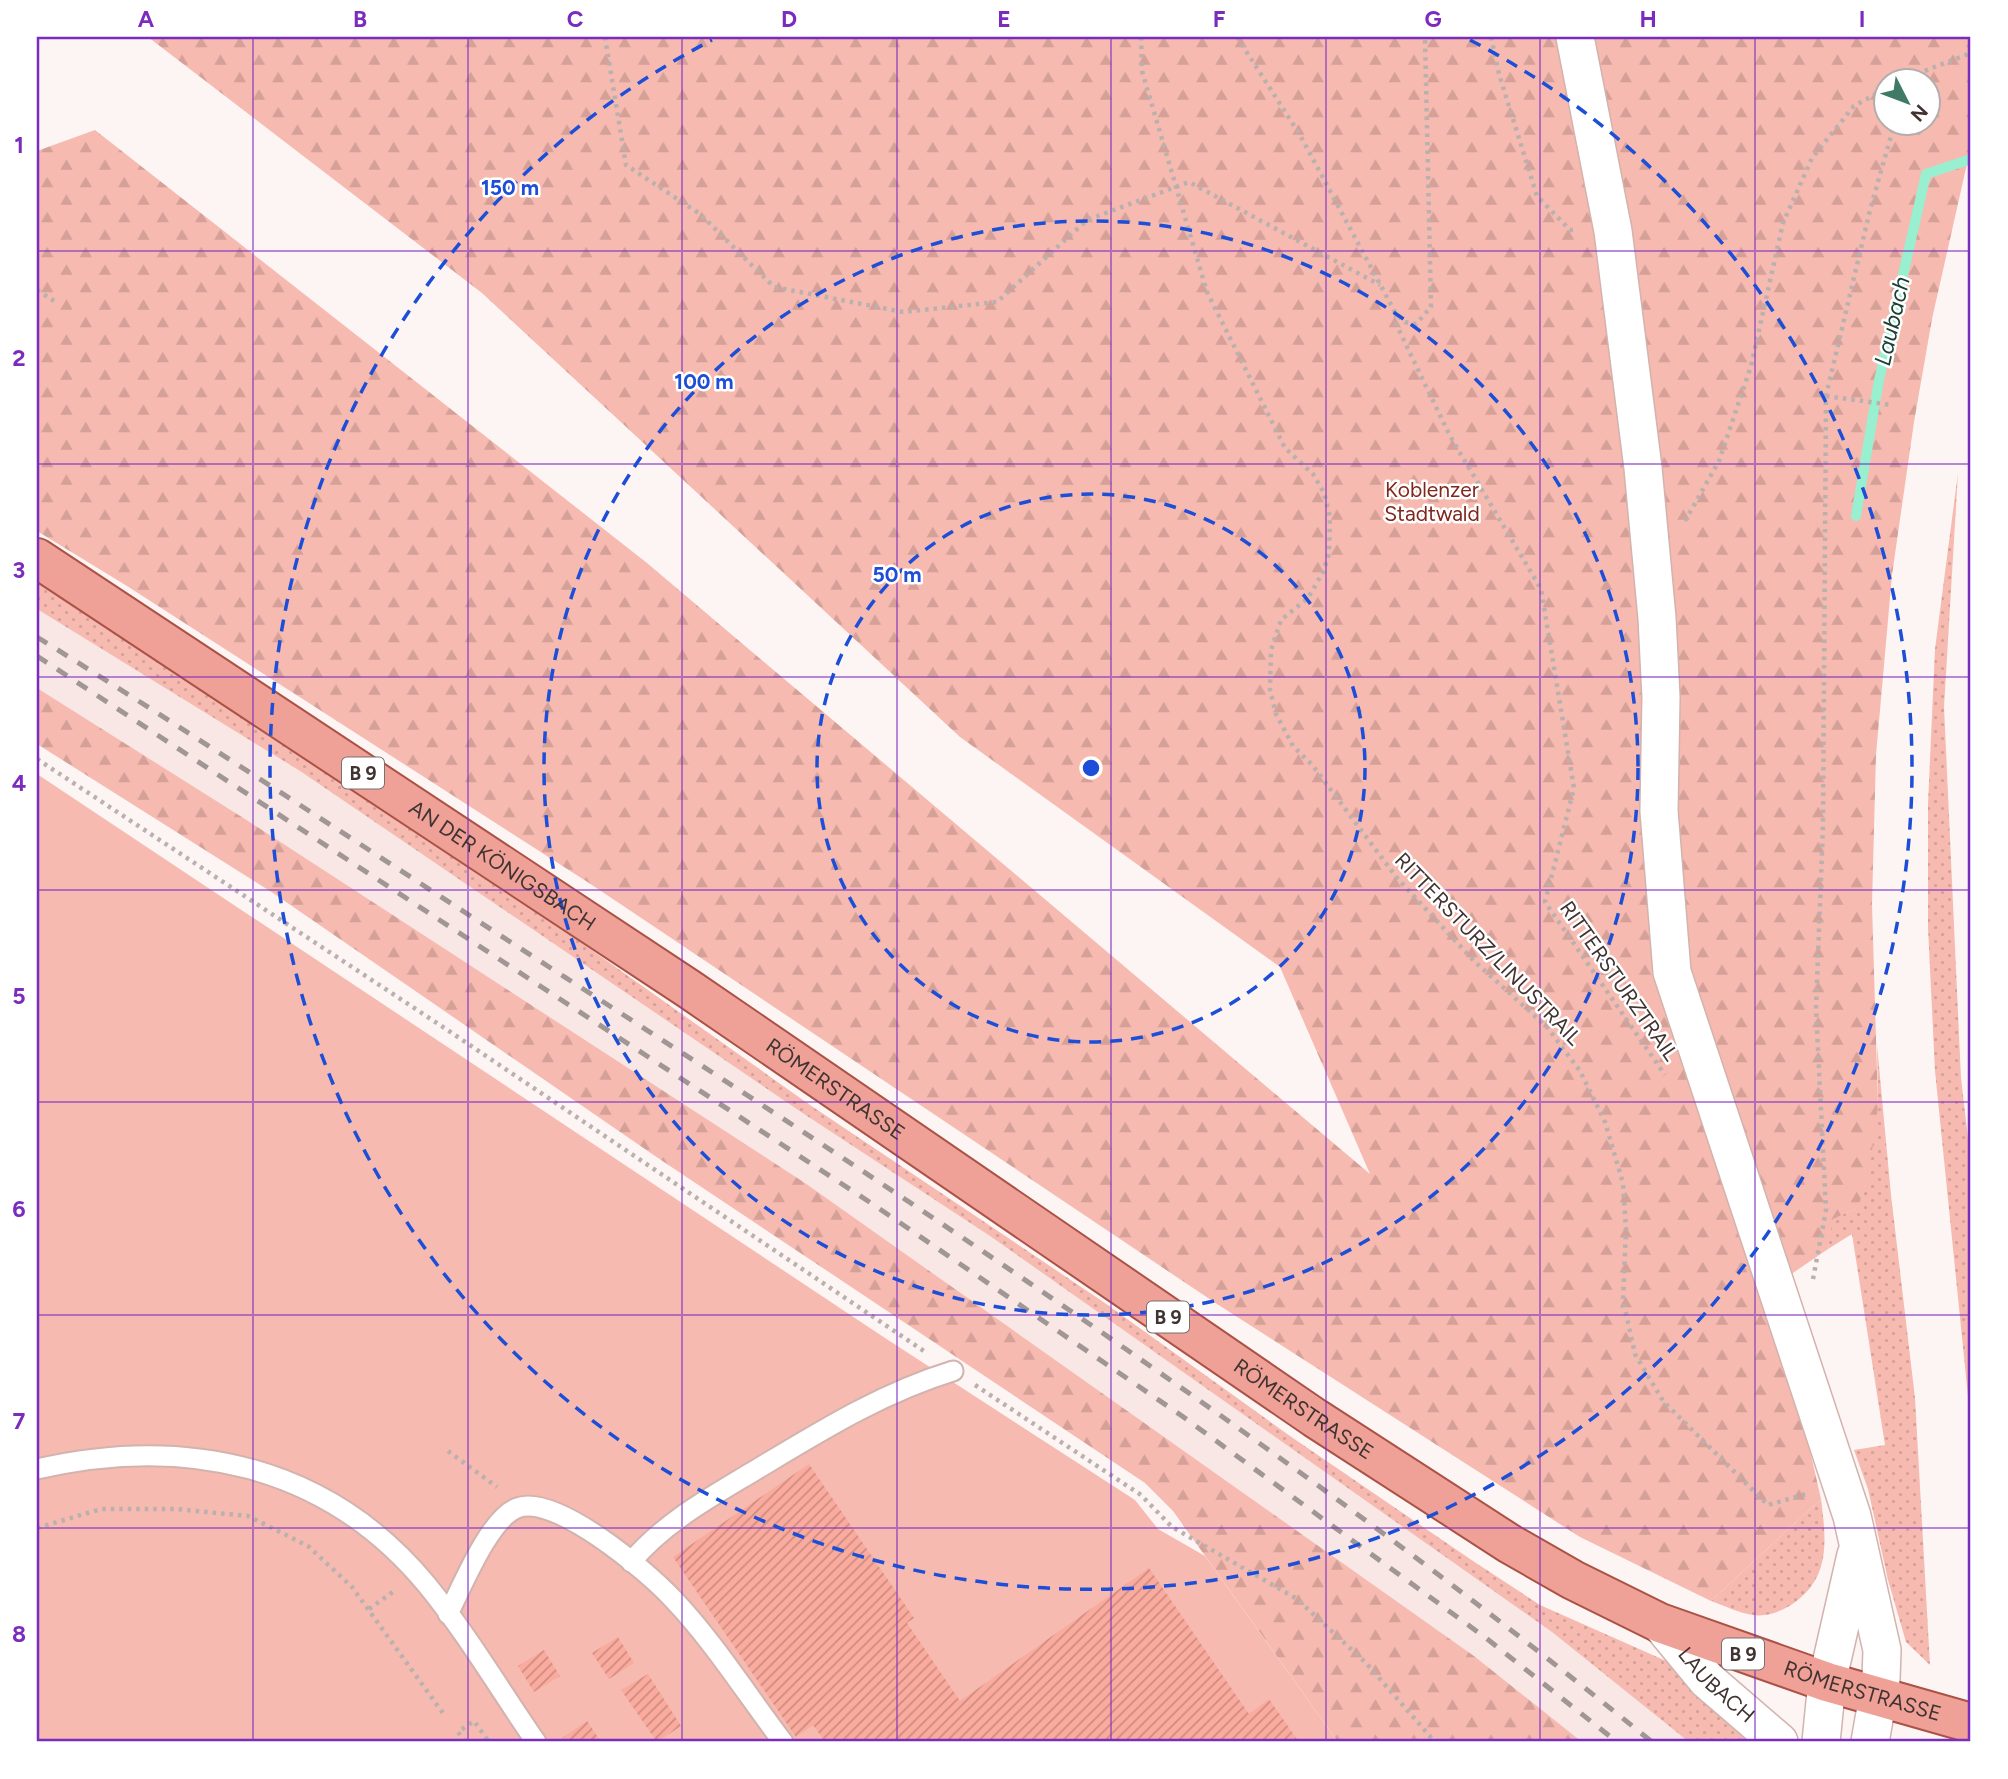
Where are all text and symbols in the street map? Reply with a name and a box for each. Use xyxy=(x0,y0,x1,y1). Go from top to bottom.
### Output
text: A xyxy=(138,5,155,33)
text: B xyxy=(353,5,367,33)
text: C xyxy=(567,5,584,33)
text: D xyxy=(781,5,797,33)
text: E xyxy=(997,5,1011,33)
text: F xyxy=(1213,5,1226,33)
text: G xyxy=(1424,5,1442,33)
text: H xyxy=(1639,5,1657,33)
text: I xyxy=(1859,5,1865,33)
north arrow xyxy=(1871,66,1941,136)
text: N xyxy=(1906,100,1933,126)
text: 1 xyxy=(14,131,24,159)
text: 150 m xyxy=(481,175,539,200)
water label: Laubach xyxy=(1868,274,1916,368)
text: 2 xyxy=(12,344,26,372)
text: 100 m xyxy=(674,369,734,394)
park label: Koblenzer Stadtwald xyxy=(1384,477,1480,526)
text: 3 xyxy=(13,556,25,584)
text: 50 m xyxy=(872,562,922,587)
centre of rings xyxy=(1079,756,1103,780)
road number: B 9 xyxy=(342,758,384,788)
text: 4 xyxy=(12,769,26,797)
street label: AN DER KÖNIGSBACH xyxy=(405,795,601,936)
street label: RITTERSTURZ/LINUSTRAIL xyxy=(1390,847,1587,1050)
street label: RITTERSTURZTRAIL xyxy=(1555,896,1684,1065)
text: 5 xyxy=(12,982,26,1010)
street label: RÖMERSTRASSE xyxy=(761,1033,910,1145)
text: 6 xyxy=(12,1195,26,1223)
road number: B 9 xyxy=(1147,1302,1189,1332)
street label: RÖMERSTRASSE xyxy=(1229,1353,1378,1464)
text: 7 xyxy=(13,1407,26,1435)
text: 8 xyxy=(12,1620,26,1648)
road number: B 9 xyxy=(1722,1638,1764,1670)
street label: LAUBACH xyxy=(1673,1642,1760,1728)
street label: RÖMERSTRASSE xyxy=(1781,1655,1944,1726)

